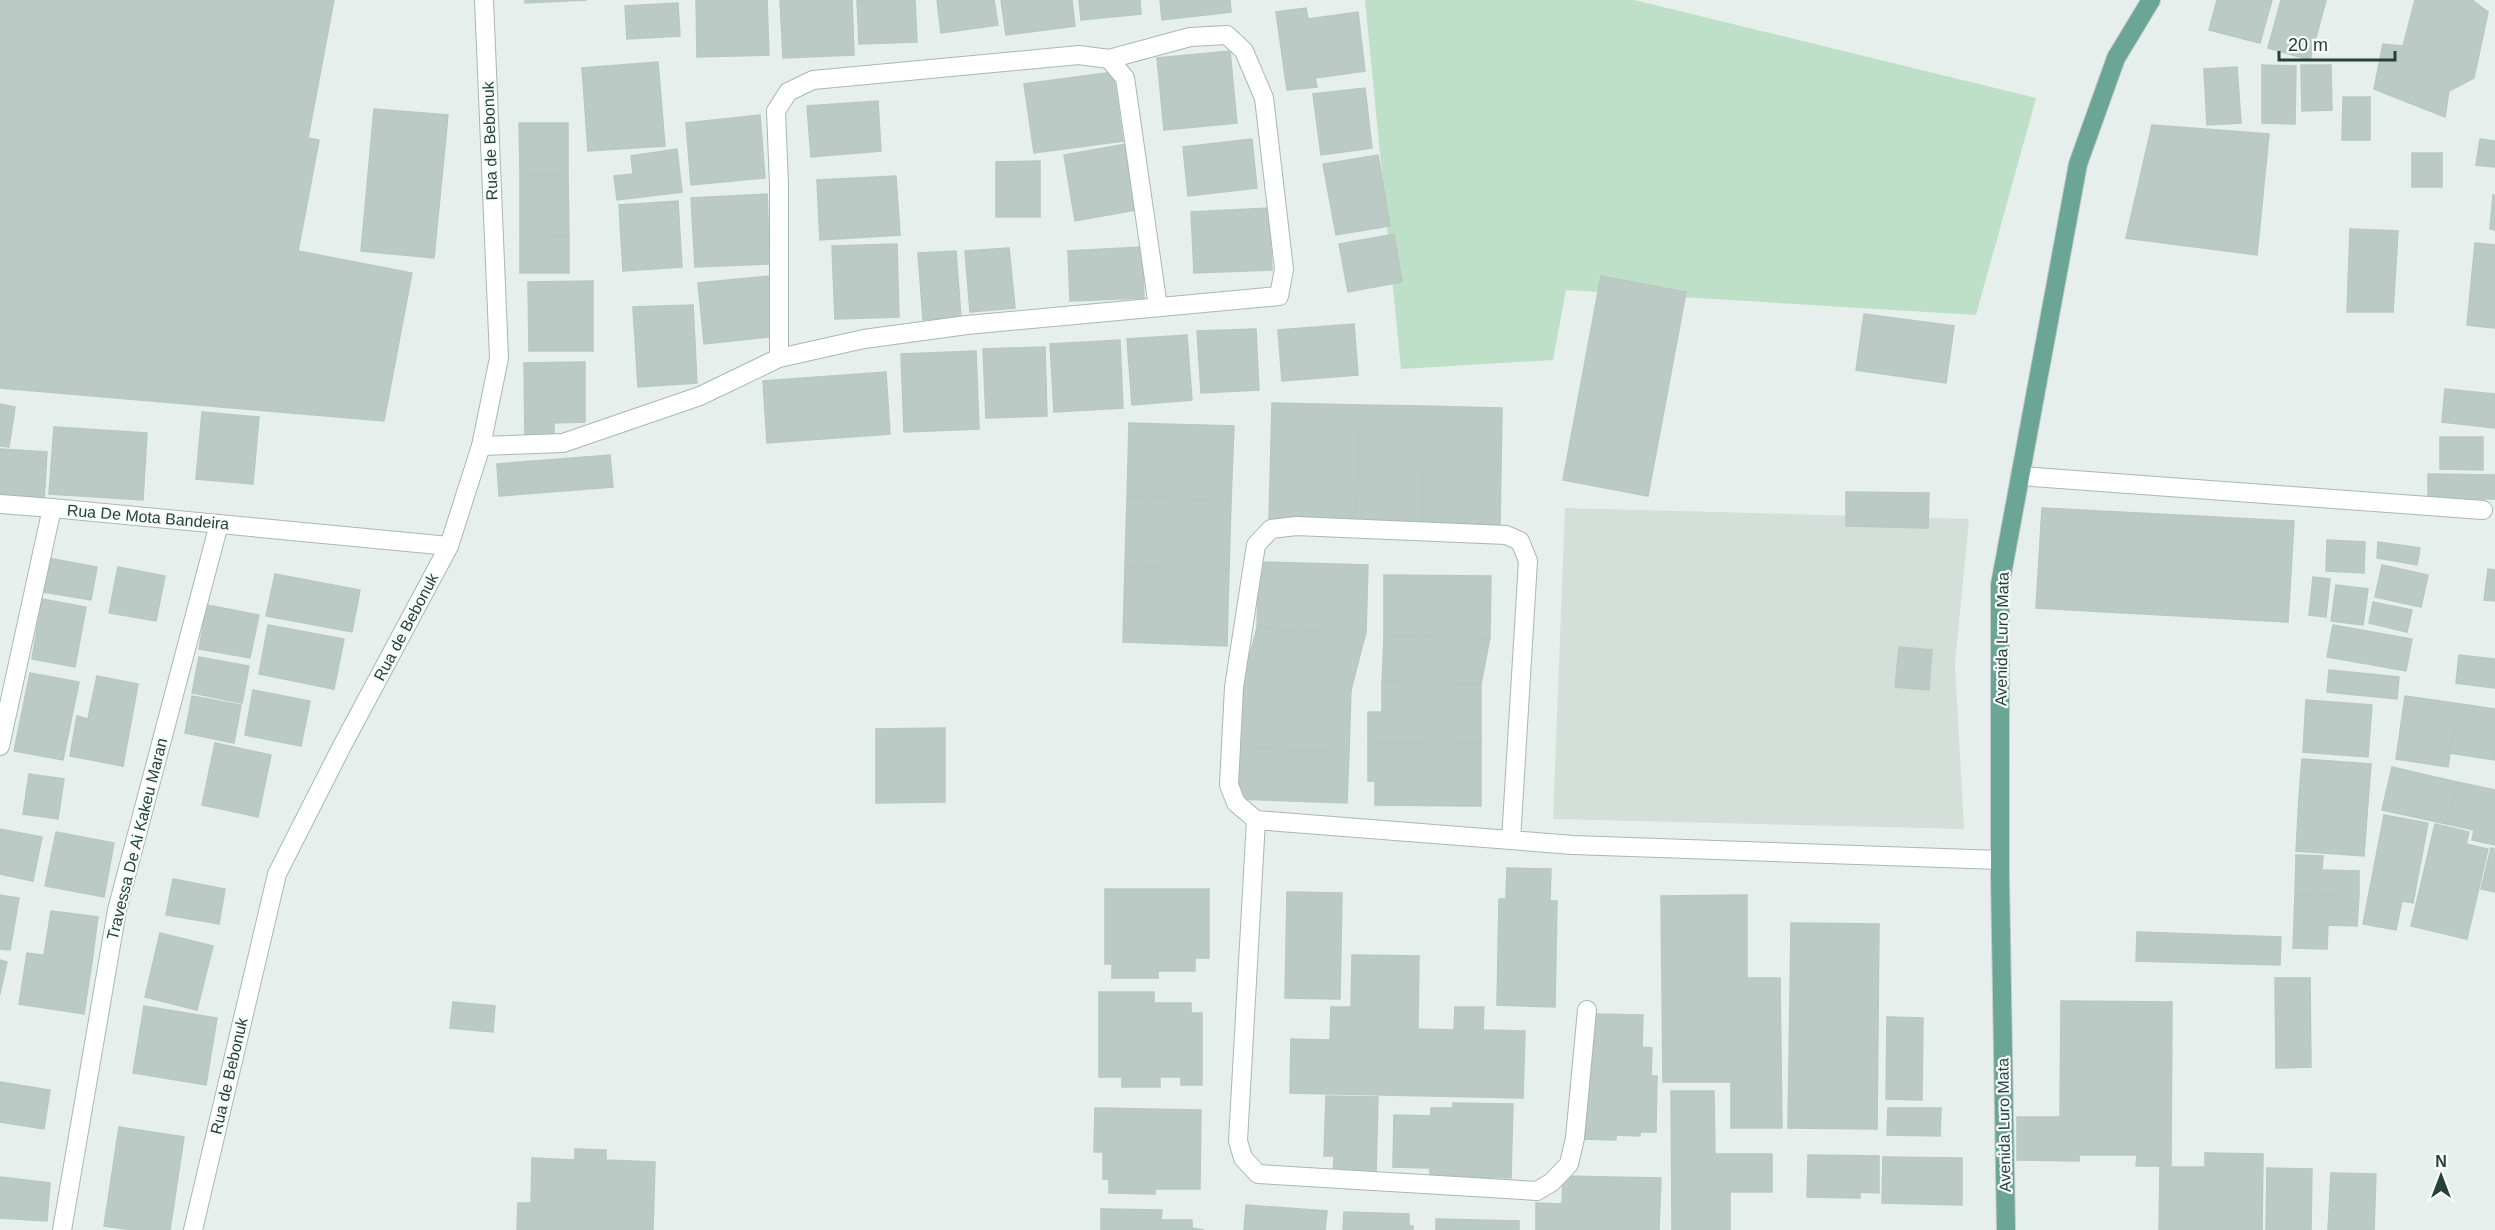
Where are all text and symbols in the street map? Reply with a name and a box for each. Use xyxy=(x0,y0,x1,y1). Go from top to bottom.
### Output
scale bar xyxy=(2279,24,2394,62)
text: 20 m xyxy=(2288,35,2328,55)
street label: Rua de Bebonuk xyxy=(479,80,501,201)
street label: Rua De Mota Bandeira xyxy=(66,501,230,533)
street label: Rua de Bebonuk xyxy=(371,570,442,684)
street label: Avenida Luro Mata xyxy=(1992,572,2012,706)
street label: Travessa De Ai Kakeu Maran xyxy=(104,736,170,942)
street label: Rua de Bebonuk xyxy=(207,1015,251,1136)
street label: Avenida Luro Mata xyxy=(1994,1058,2014,1192)
north arrow xyxy=(2411,1146,2471,1206)
text: N xyxy=(2435,1153,2447,1170)

